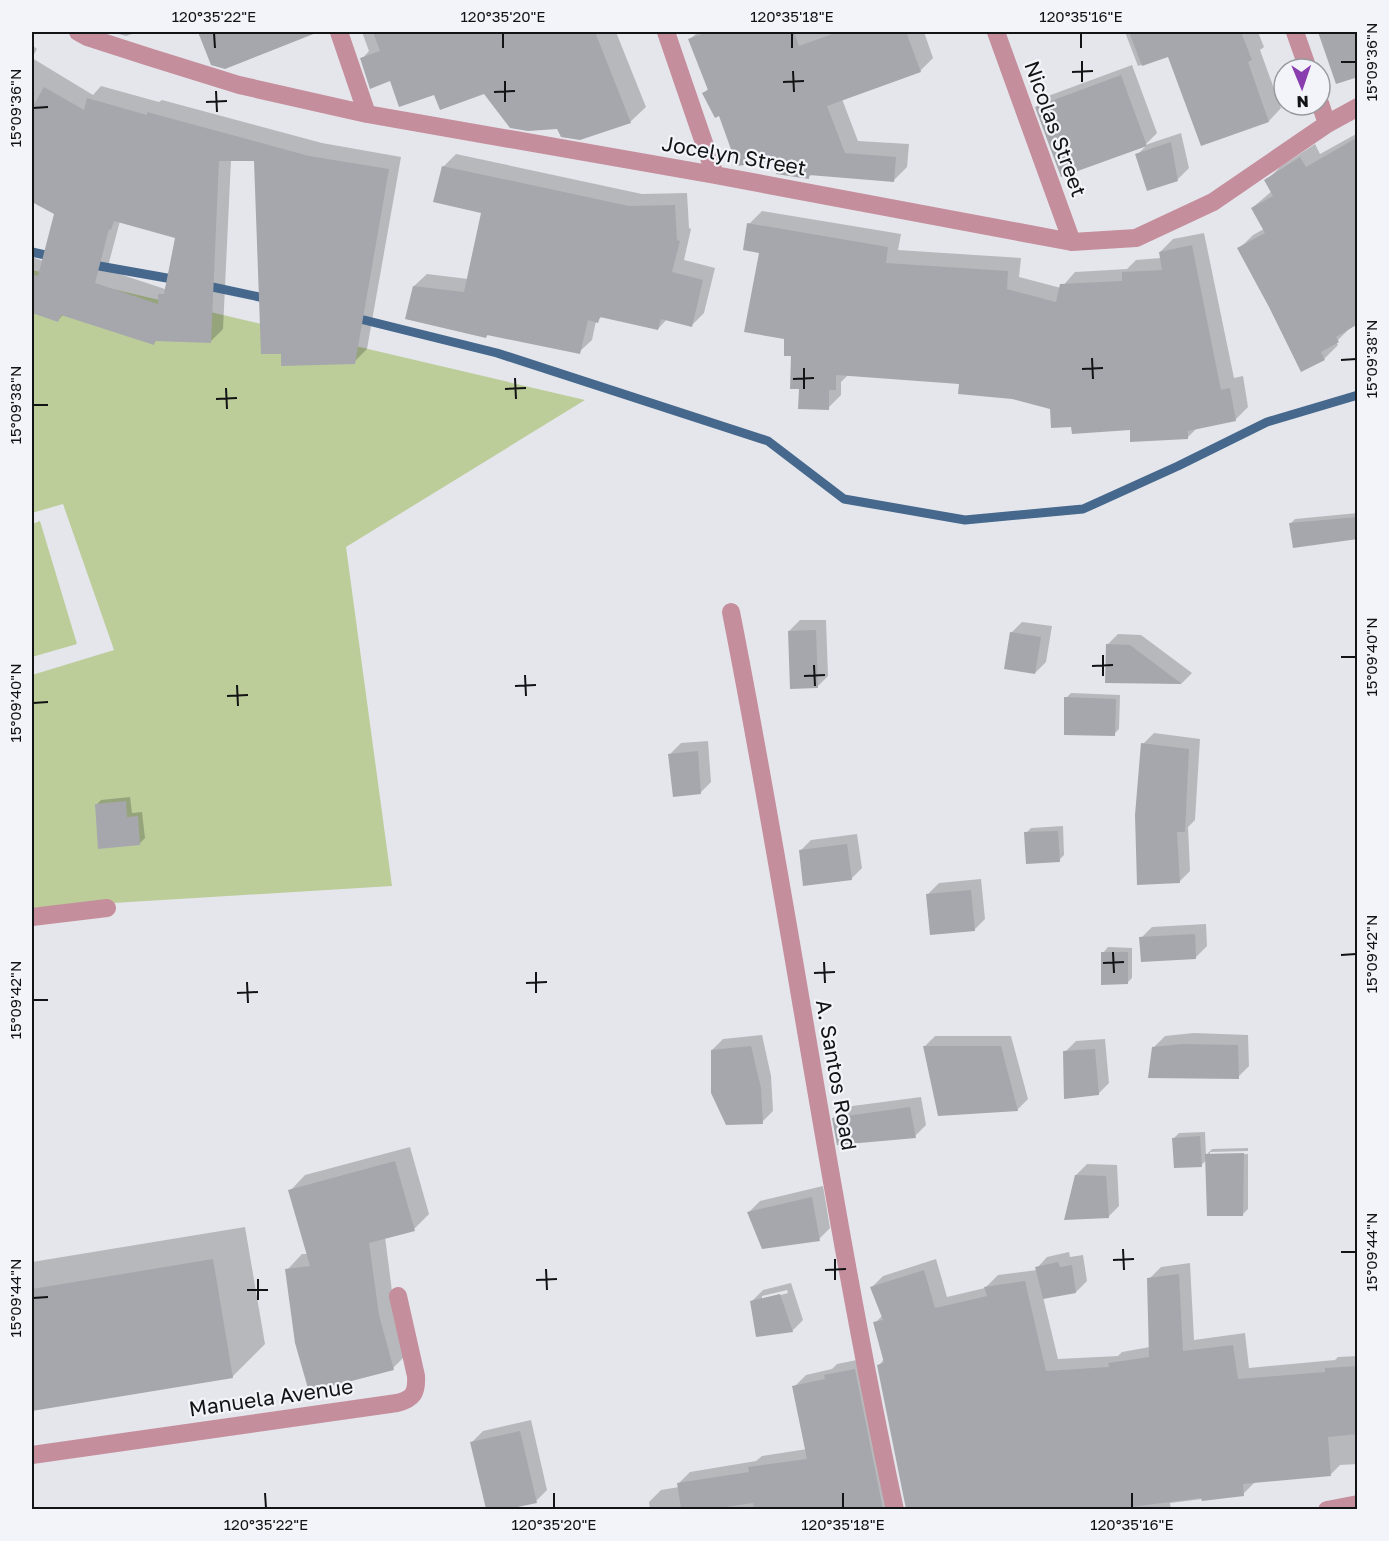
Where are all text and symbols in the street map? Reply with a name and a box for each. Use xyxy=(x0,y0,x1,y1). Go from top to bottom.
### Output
text: 120°35'22"E xyxy=(172,7,256,25)
text: 120°35'20"E xyxy=(461,7,545,25)
text: 120°35'18"E xyxy=(750,7,834,25)
text: 120°35'16"E xyxy=(1039,7,1123,25)
text: 15°09'36"N xyxy=(1362,23,1380,101)
street label: Nicolas Street xyxy=(1019,57,1093,200)
north arrow xyxy=(1272,57,1332,117)
text: 15°09'36"N xyxy=(6,69,24,147)
text: N xyxy=(1296,92,1309,112)
street label: Jocelyn Street xyxy=(660,130,808,181)
text: 15°09'38"N xyxy=(1362,320,1380,398)
text: 15°09'38"N xyxy=(6,366,24,444)
text: 15°09'40"N xyxy=(1362,617,1380,697)
text: 15°09'40"N xyxy=(6,663,24,743)
text: 15°09'42"N xyxy=(1362,915,1380,993)
text: 15°09'42"N xyxy=(6,961,24,1039)
street label: A. Santos Road xyxy=(811,997,863,1152)
text: 15°09'44"N xyxy=(1362,1212,1380,1292)
text: 15°09'44"N xyxy=(6,1258,24,1338)
street label: Manuela Avenue xyxy=(187,1373,355,1421)
text: 120°35'22"E xyxy=(224,1515,308,1533)
text: 120°35'20"E xyxy=(512,1515,596,1533)
text: 120°35'18"E xyxy=(801,1515,885,1533)
text: 120°35'16"E xyxy=(1090,1515,1174,1533)

